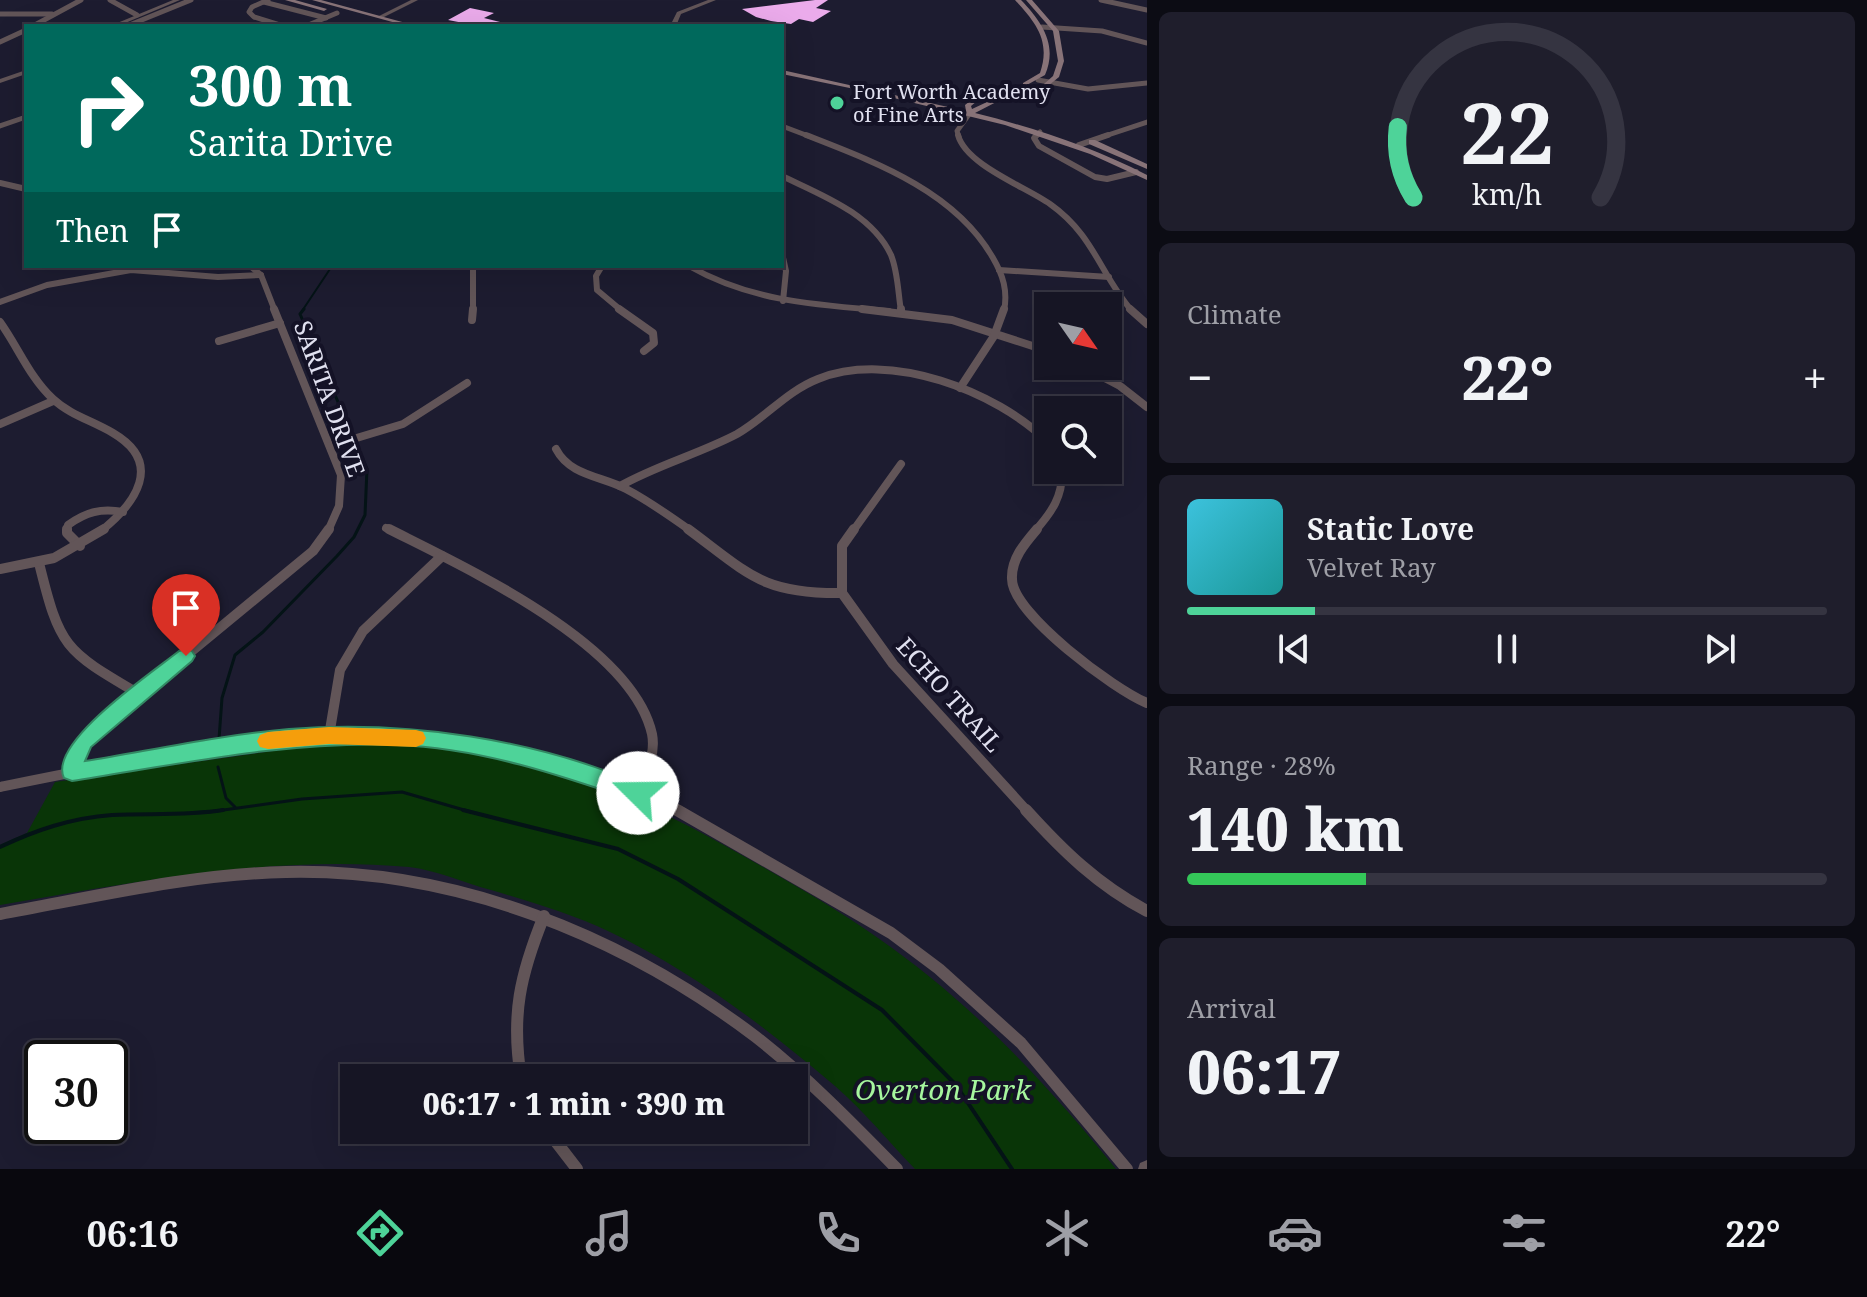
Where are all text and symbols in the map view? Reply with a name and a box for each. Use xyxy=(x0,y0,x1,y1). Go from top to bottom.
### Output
text: 300 m xyxy=(188,46,353,122)
icon: right xyxy=(56,56,160,160)
text: 22 xyxy=(1460,74,1554,187)
place label: Fort Worth Academy of Fine Arts xyxy=(853,78,1051,128)
marker: Fort Worth Academy of Fine Arts xyxy=(828,94,846,112)
text: Sarita Drive xyxy=(188,118,393,167)
text: km/h xyxy=(1472,174,1542,213)
icon: arrive xyxy=(145,208,189,252)
text: Then xyxy=(56,210,129,251)
north arrow xyxy=(1034,292,1122,380)
map controls xyxy=(1034,292,1122,484)
text: Climate xyxy=(1187,296,1282,332)
street label: SARITA DRIVE xyxy=(287,316,374,481)
text: 22° xyxy=(1461,336,1553,418)
text: − xyxy=(1187,347,1212,407)
text: + xyxy=(1802,347,1827,407)
button: search xyxy=(1034,396,1122,484)
text: Static Love xyxy=(1307,508,1474,549)
text: Velvet Ray xyxy=(1307,549,1436,585)
pin xyxy=(152,574,220,656)
icon: arrive xyxy=(164,586,208,630)
icon: previous xyxy=(1272,627,1316,671)
icon: pause xyxy=(1485,627,1529,671)
icon: next xyxy=(1698,627,1742,671)
street label: ECHO TRAIL xyxy=(890,629,1011,759)
text: Range · 28% xyxy=(1187,747,1336,783)
position arrow xyxy=(596,751,680,835)
text: 140 km xyxy=(1187,787,1404,869)
text: Arrival xyxy=(1187,990,1276,1026)
text: 06:17 xyxy=(1187,1030,1342,1112)
speed limit sign: 30 xyxy=(24,1040,128,1144)
park label: Overton Park xyxy=(855,1070,1032,1108)
text: 06:17 · 1 min · 390 m xyxy=(423,1083,725,1124)
icon: directions xyxy=(352,1205,408,1261)
icon: music xyxy=(581,1205,637,1261)
icon: phone xyxy=(810,1205,866,1261)
icon: climate xyxy=(1039,1205,1095,1261)
icon: car xyxy=(1267,1205,1323,1261)
icon: filters xyxy=(1496,1205,1552,1261)
text: 06:16 xyxy=(86,1209,179,1258)
text: 22° xyxy=(1725,1209,1780,1258)

